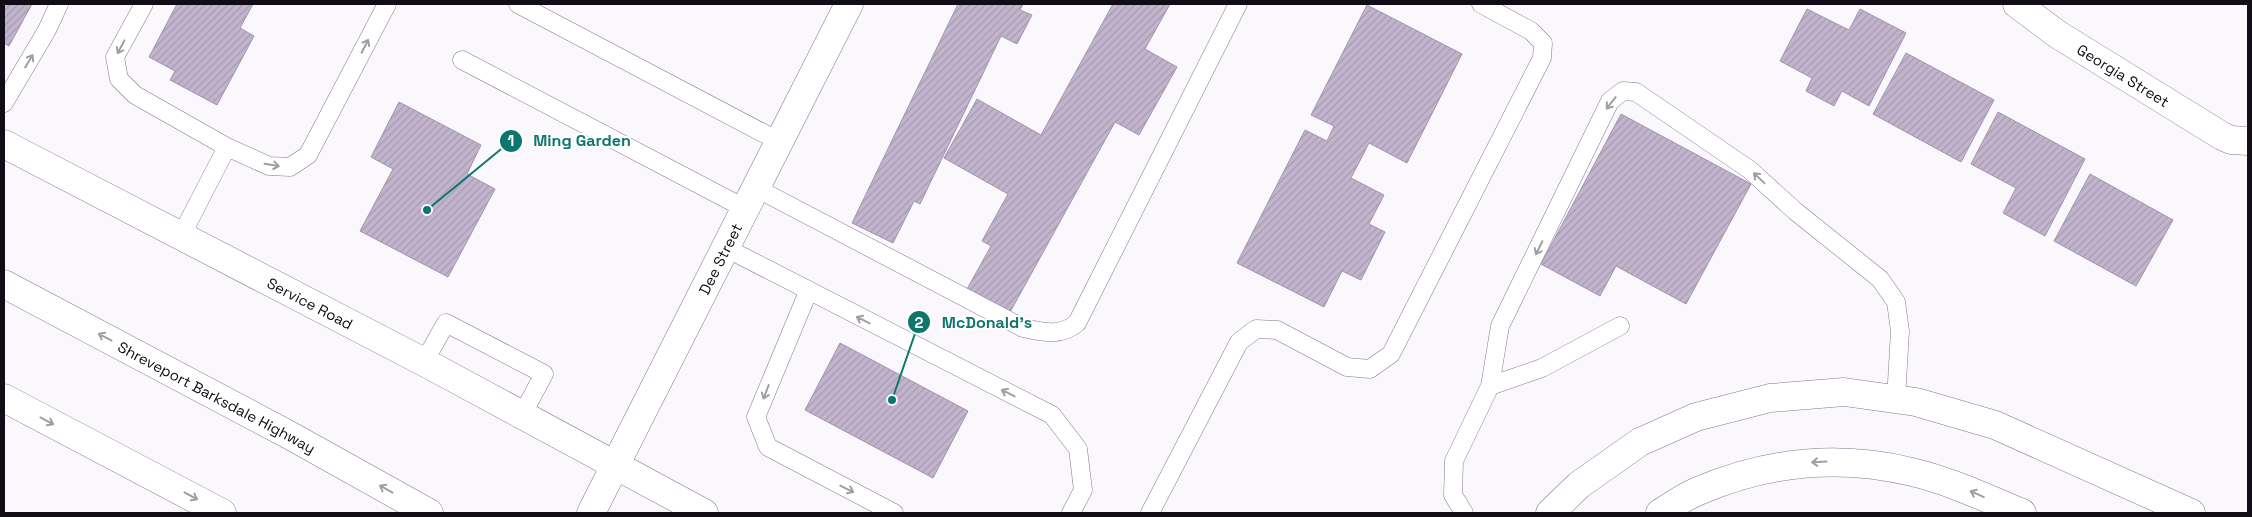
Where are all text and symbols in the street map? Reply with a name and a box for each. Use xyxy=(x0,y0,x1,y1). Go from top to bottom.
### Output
one-way arrow xyxy=(116,39,126,54)
one-way arrow xyxy=(361,39,370,54)
street label: Georgia Street xyxy=(2074,39,2173,111)
one-way arrow xyxy=(24,54,34,68)
one-way arrow xyxy=(1606,96,1617,109)
callout: Ming Garden xyxy=(498,125,641,156)
text: Ming Garden xyxy=(533,130,631,151)
text: 1 xyxy=(508,131,514,150)
one-way arrow xyxy=(264,160,280,170)
one-way arrow xyxy=(1753,172,1765,184)
street label: Dee Street xyxy=(694,220,746,298)
one-way arrow xyxy=(1533,240,1543,255)
street label: Service Road xyxy=(264,273,356,333)
callout: McDonald's xyxy=(907,307,1042,338)
text: McDonald's xyxy=(942,312,1032,333)
text: 2 xyxy=(915,313,924,332)
one-way arrow xyxy=(856,314,871,324)
one-way arrow xyxy=(98,332,112,342)
street label: Shreveport Barksdale Highway xyxy=(115,337,319,457)
one-way arrow xyxy=(761,384,770,400)
one-way arrow xyxy=(1001,388,1016,398)
one-way arrow xyxy=(39,417,54,426)
one-way arrow xyxy=(1811,458,1827,467)
one-way arrow xyxy=(380,484,394,494)
one-way arrow xyxy=(839,485,854,495)
one-way arrow xyxy=(1970,488,1985,498)
one-way arrow xyxy=(183,492,198,501)

